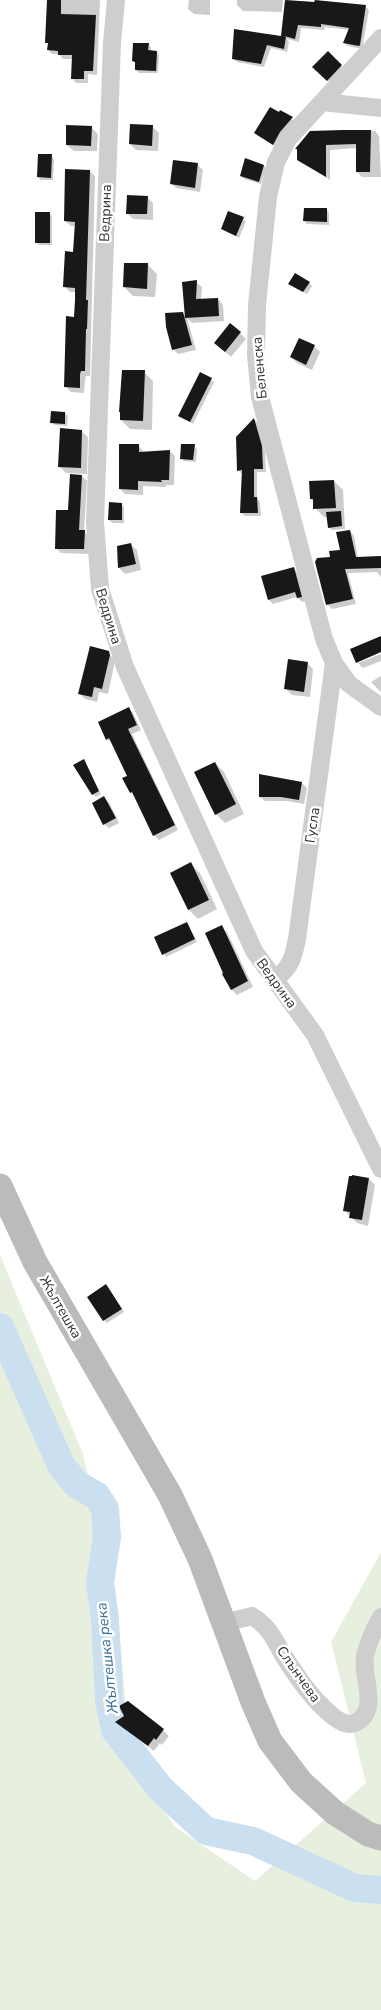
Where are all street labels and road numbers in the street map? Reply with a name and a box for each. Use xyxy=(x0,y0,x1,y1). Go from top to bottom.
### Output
street label: Ведрина xyxy=(95,184,116,242)
street label: Беленска xyxy=(247,336,272,400)
street label: Ведрина xyxy=(91,586,126,646)
street label: Гусла xyxy=(301,806,324,844)
street label: Ведрина xyxy=(252,954,301,1012)
street label: Жълтешка xyxy=(35,1272,86,1342)
street label: Слънчева xyxy=(272,1642,325,1706)

